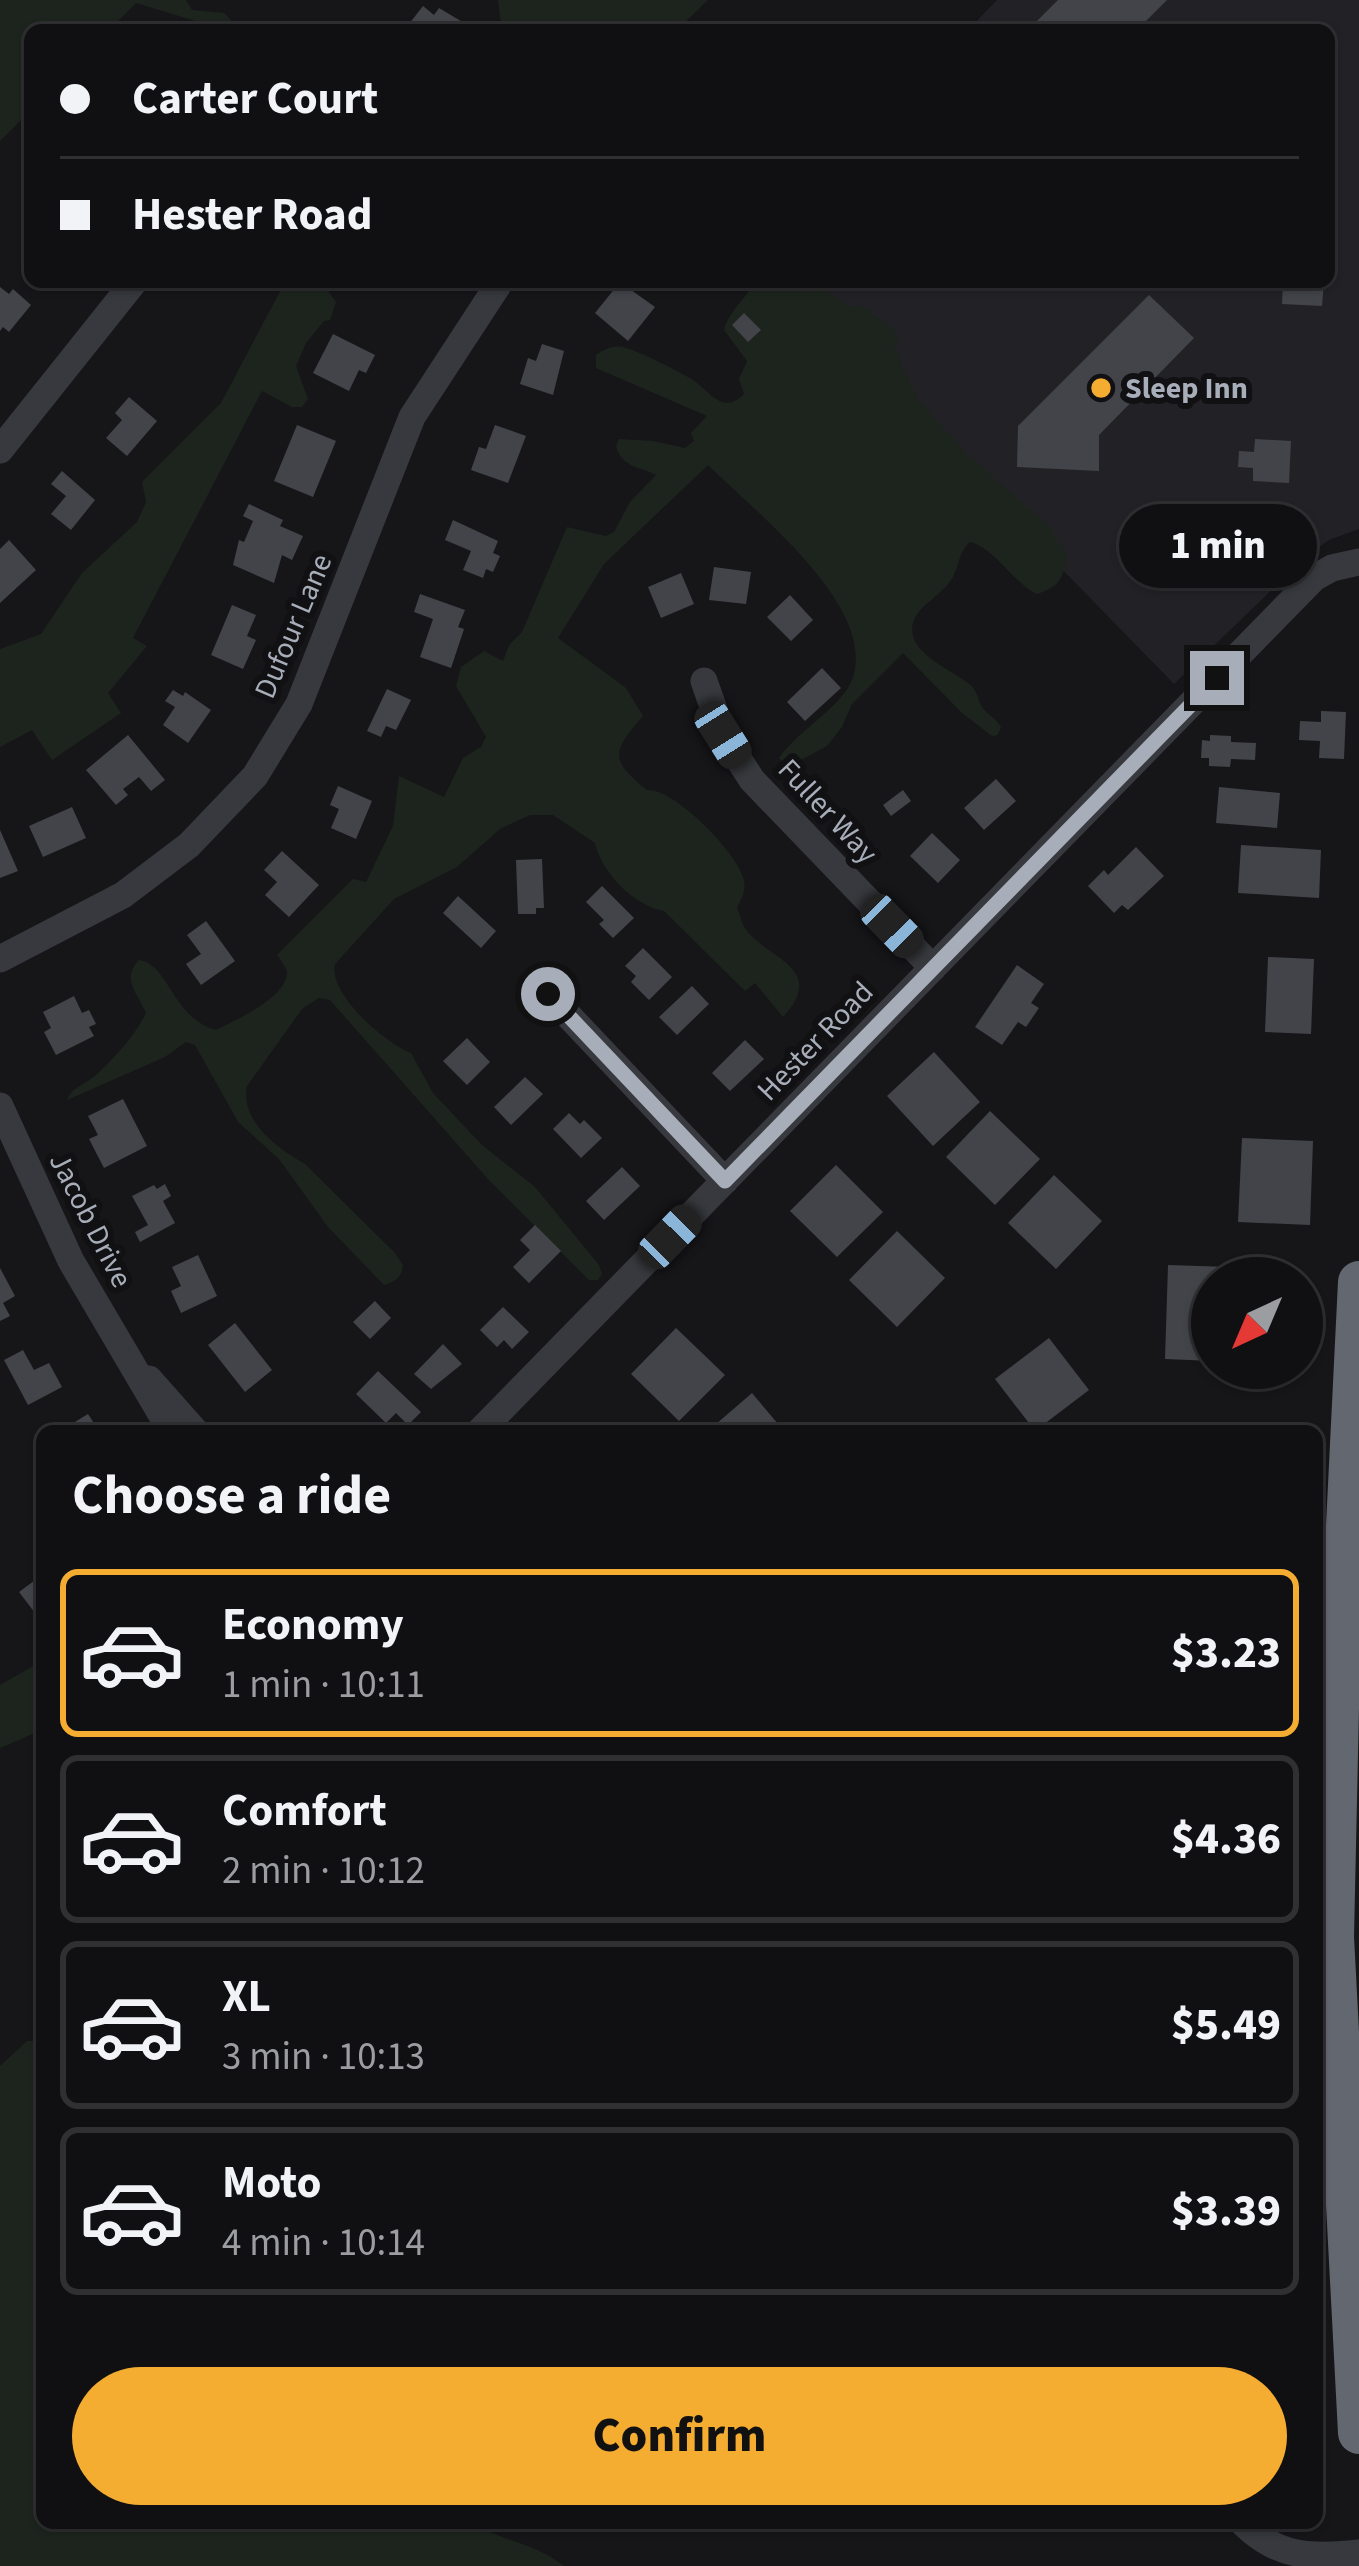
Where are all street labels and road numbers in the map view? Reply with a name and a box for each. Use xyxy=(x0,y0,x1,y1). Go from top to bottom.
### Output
street label: Dufour Lane xyxy=(244,547,343,705)
street label: Fuller Way xyxy=(768,749,888,873)
street label: Hester Road xyxy=(747,972,884,1111)
street label: Jacob Drive xyxy=(38,1145,143,1295)

